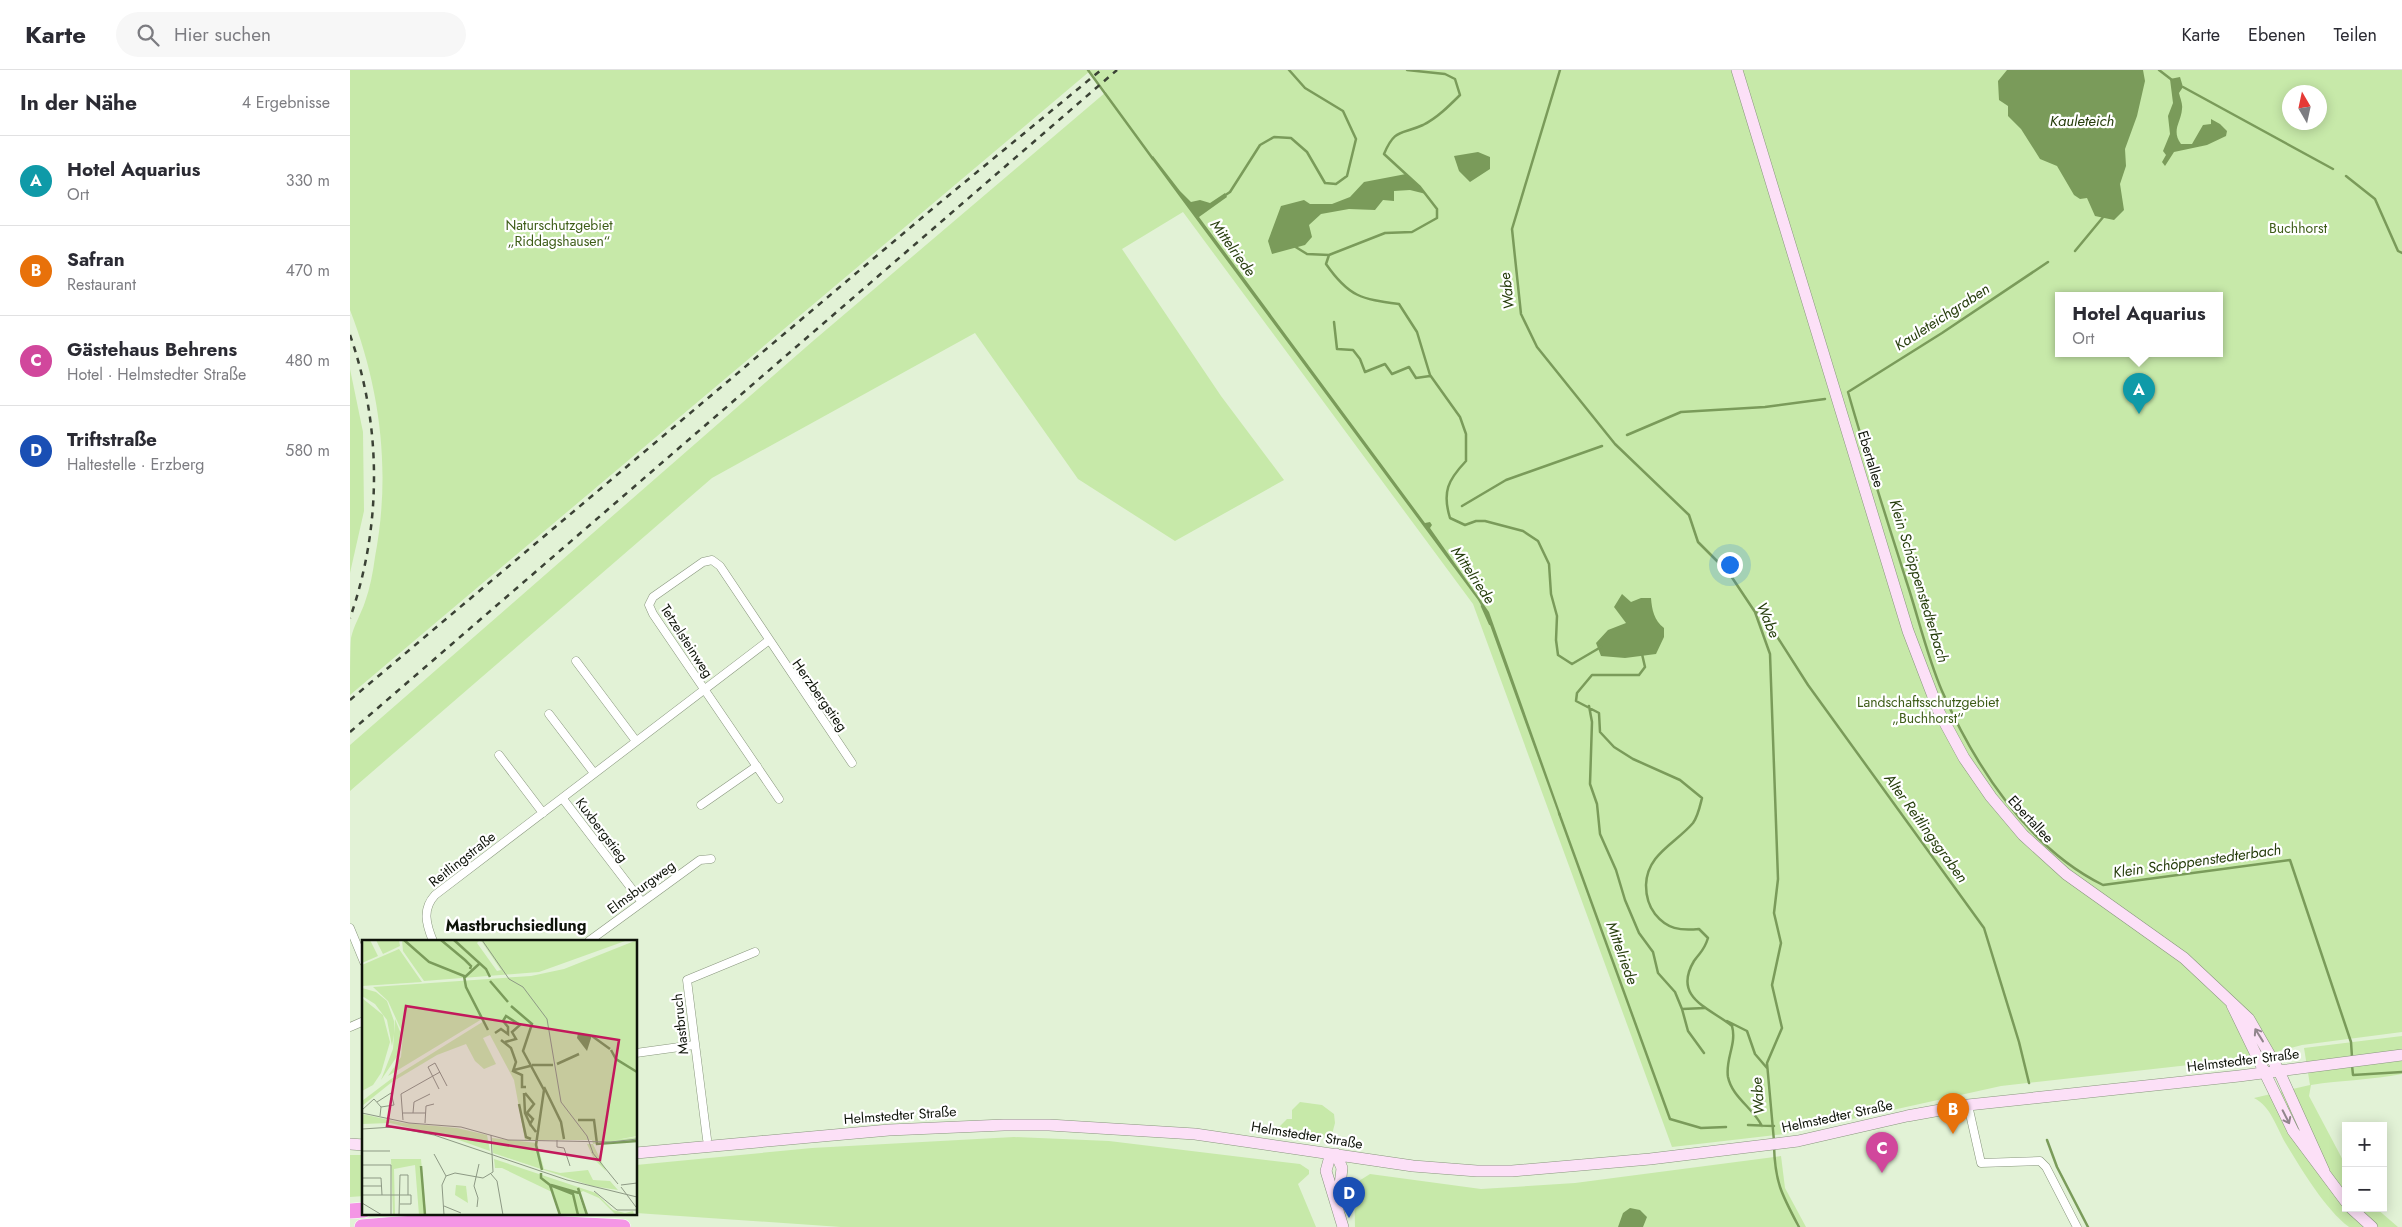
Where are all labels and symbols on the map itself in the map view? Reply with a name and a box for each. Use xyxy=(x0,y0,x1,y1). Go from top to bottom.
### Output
north arrow xyxy=(2282,85,2327,130)
water label: Kauleteich xyxy=(2050,110,2114,132)
park label: Naturschutzgebiet „Riddagshausen“ xyxy=(505,215,613,251)
water label: Mittelriede xyxy=(1205,215,1261,281)
park label: Buchhorst xyxy=(2269,218,2328,238)
water label: Wabe xyxy=(1494,271,1520,311)
water label: Kauleteichgraben xyxy=(1890,278,1994,356)
pin: A xyxy=(2123,373,2155,414)
street label: Ebertallee xyxy=(1853,428,1889,490)
water label: Klein Schöppenstedterbach xyxy=(1884,497,1954,665)
water label: Mittelriede xyxy=(1446,542,1501,609)
your location xyxy=(1717,552,1743,578)
water label: Wabe xyxy=(1751,599,1786,642)
street label: Tetzelsteinweg xyxy=(656,600,718,682)
street label: Herzbergstieg xyxy=(788,655,852,735)
park label: Landschaftsschutzgebiet „Buchhorst“ xyxy=(1857,692,2000,728)
water label: Alter Reitlingsgraben xyxy=(1878,768,1973,887)
street label: Ebertallee xyxy=(2004,791,2058,847)
street label: Kuxbergstieg xyxy=(571,794,633,866)
street label: Reitlingstraße xyxy=(424,827,500,891)
water label: Klein Schöppenstedterbach xyxy=(2112,838,2282,884)
street label: Elmsburgweg xyxy=(603,855,679,919)
district label: Mastbruchsiedlung xyxy=(445,914,587,937)
water label: Mittelriede xyxy=(1600,918,1644,988)
inset map xyxy=(362,940,638,1214)
street label: Mastbruch xyxy=(667,992,693,1056)
one-way arrow xyxy=(2254,1028,2264,1042)
street label: Helmstedter Straße xyxy=(2186,1043,2300,1077)
water label: Wabe xyxy=(1745,1076,1771,1115)
pin: B xyxy=(1937,1093,1969,1134)
street label: Helmstedter Straße xyxy=(1780,1094,1894,1138)
street label: Helmstedter Straße xyxy=(843,1101,957,1129)
one-way arrow xyxy=(2282,1109,2291,1124)
street label: Helmstedter Straße xyxy=(1250,1116,1364,1154)
pin: C xyxy=(1866,1132,1898,1173)
pin: D xyxy=(1333,1177,1365,1218)

